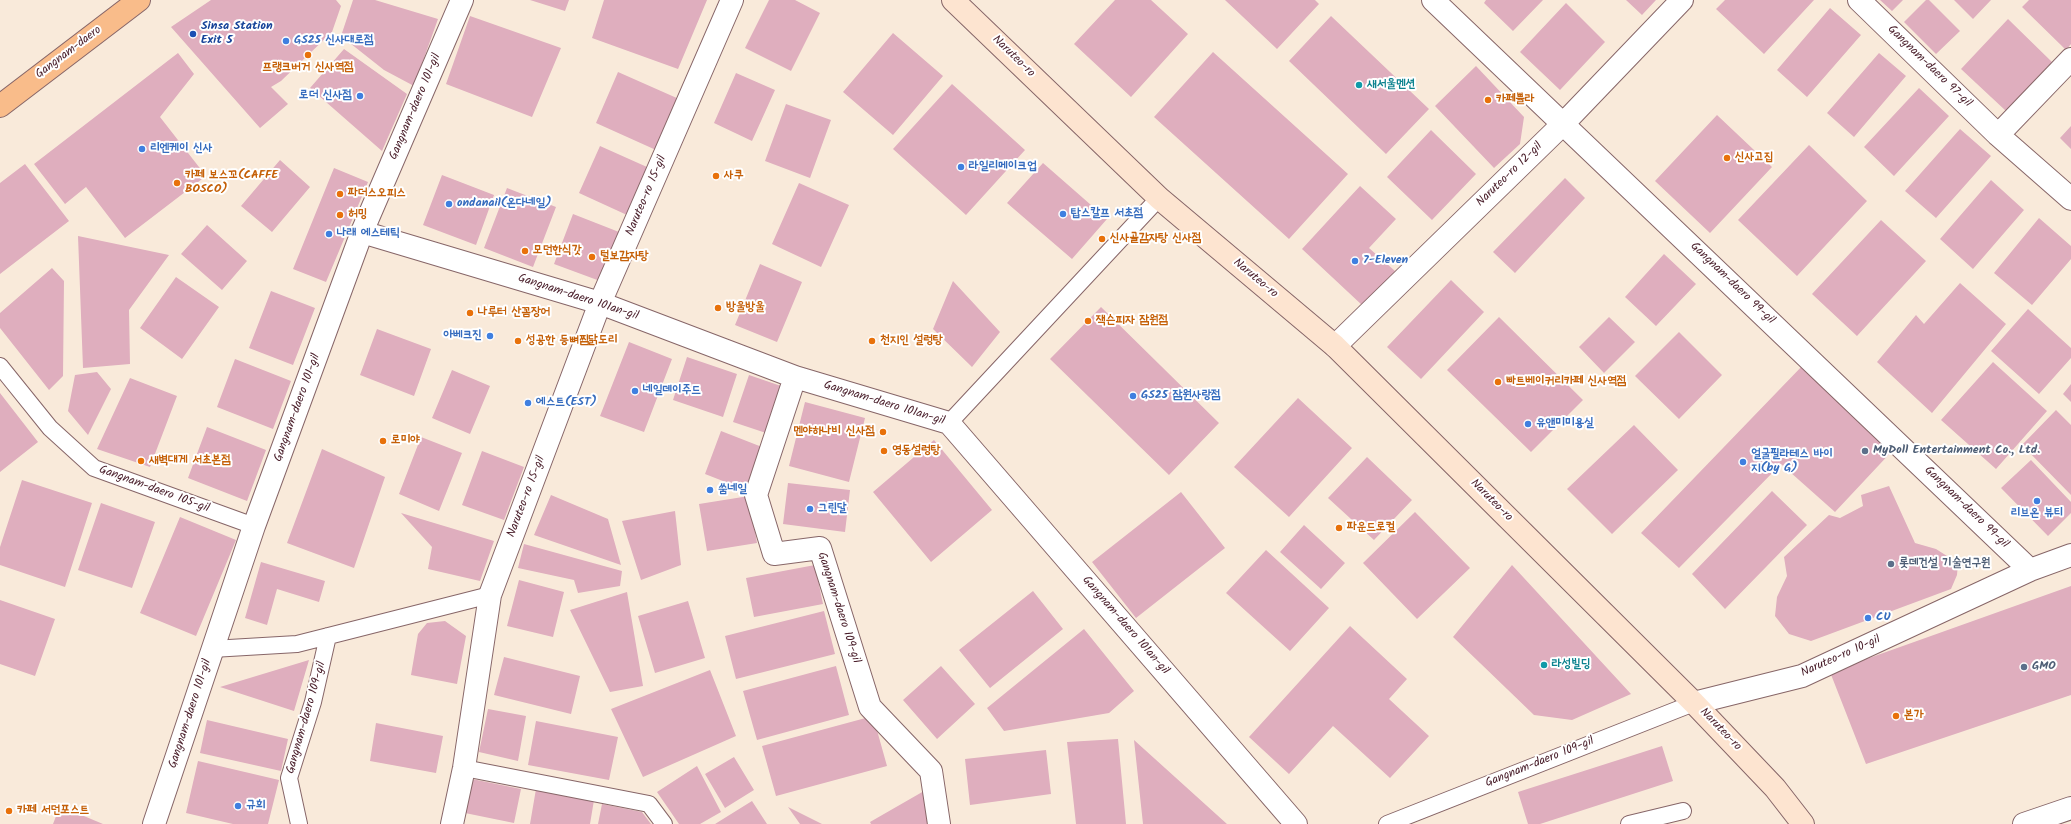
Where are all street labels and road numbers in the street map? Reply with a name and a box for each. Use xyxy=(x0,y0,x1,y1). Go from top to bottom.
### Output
street label: Gangnam-daero 97-gil xyxy=(1884,23,1974,111)
street label: Gangnam-daero xyxy=(33,24,105,82)
street label: Naruteo-ro xyxy=(989,33,1037,81)
street label: Gangnam-daero 101-gil xyxy=(387,52,445,162)
street label: Naruteo-ro 12-gil xyxy=(1474,140,1546,210)
street label: Naruteo-ro 15-gil xyxy=(624,154,670,238)
street label: Gangnam-daero 99-gil xyxy=(1687,240,1777,328)
street label: Naruteo-ro xyxy=(1230,256,1280,302)
street label: Gangnam-daero 101an-gil xyxy=(516,272,640,324)
street label: Gangnam-daero 101-gil xyxy=(272,352,324,464)
street label: Gangnam-daero 101an-gil xyxy=(822,379,946,429)
street label: Naruteo-ro 15-gil xyxy=(505,454,549,540)
street label: Gangnam-daero 105-gil xyxy=(97,463,211,517)
street label: Gangnam-daero 99-gil xyxy=(1921,464,2011,552)
street label: Naruteo-ro xyxy=(1467,477,1515,525)
street label: Gangnam-daero 109-gil xyxy=(813,551,863,665)
street label: Gangnam-daero 101an-gil xyxy=(1078,574,1172,678)
street label: Naruteo-ro 10-gil xyxy=(1799,633,1883,681)
street label: Gangnam-daero 101-gil xyxy=(167,658,215,770)
street label: Gangnam-daero 109-gil xyxy=(284,660,330,776)
street label: Naruteo-ro xyxy=(1696,706,1744,754)
street label: Gangnam-daero 109-gil xyxy=(1484,735,1596,791)

